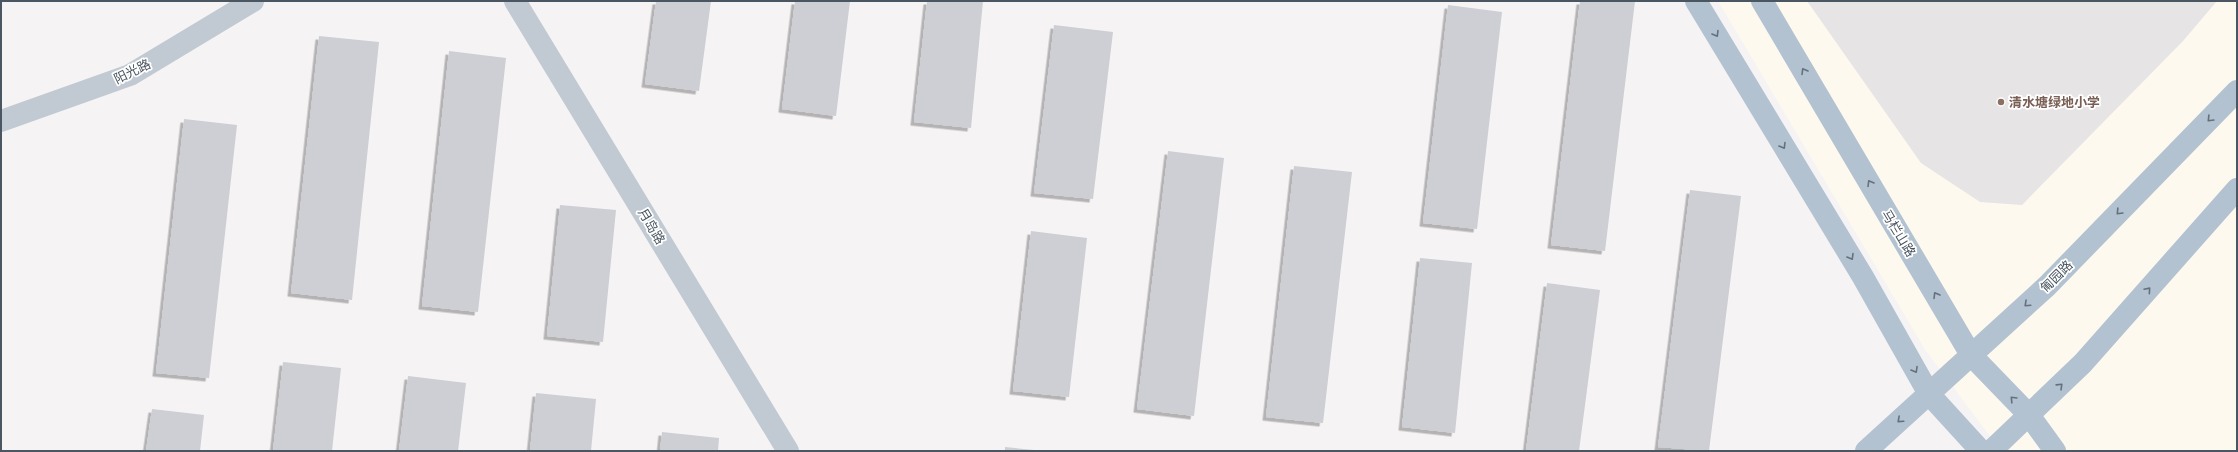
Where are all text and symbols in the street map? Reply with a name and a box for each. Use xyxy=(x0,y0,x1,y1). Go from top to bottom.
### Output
one-way arrow xyxy=(1712,30,1719,37)
street label: 阳光路 xyxy=(111,55,153,87)
one-way arrow xyxy=(1801,68,1809,75)
place label: 清水塘绿地小学 xyxy=(2009,94,2100,110)
marker: 清水塘绿地小学 xyxy=(1996,97,2006,107)
one-way arrow xyxy=(2207,114,2215,122)
one-way arrow xyxy=(1779,142,1786,149)
one-way arrow xyxy=(1867,180,1875,187)
street label: 月岛路 xyxy=(635,205,669,247)
street label: 马栏山路 xyxy=(1879,207,1919,259)
one-way arrow xyxy=(2116,207,2124,215)
one-way arrow xyxy=(1846,253,1853,260)
street label: 匍园路 xyxy=(2037,257,2075,295)
one-way arrow xyxy=(2143,287,2151,295)
one-way arrow xyxy=(1933,292,1941,299)
one-way arrow xyxy=(2024,299,2032,307)
one-way arrow xyxy=(1911,366,1918,373)
one-way arrow xyxy=(2055,383,2063,390)
one-way arrow xyxy=(2010,396,2018,404)
one-way arrow xyxy=(1897,415,1905,423)

